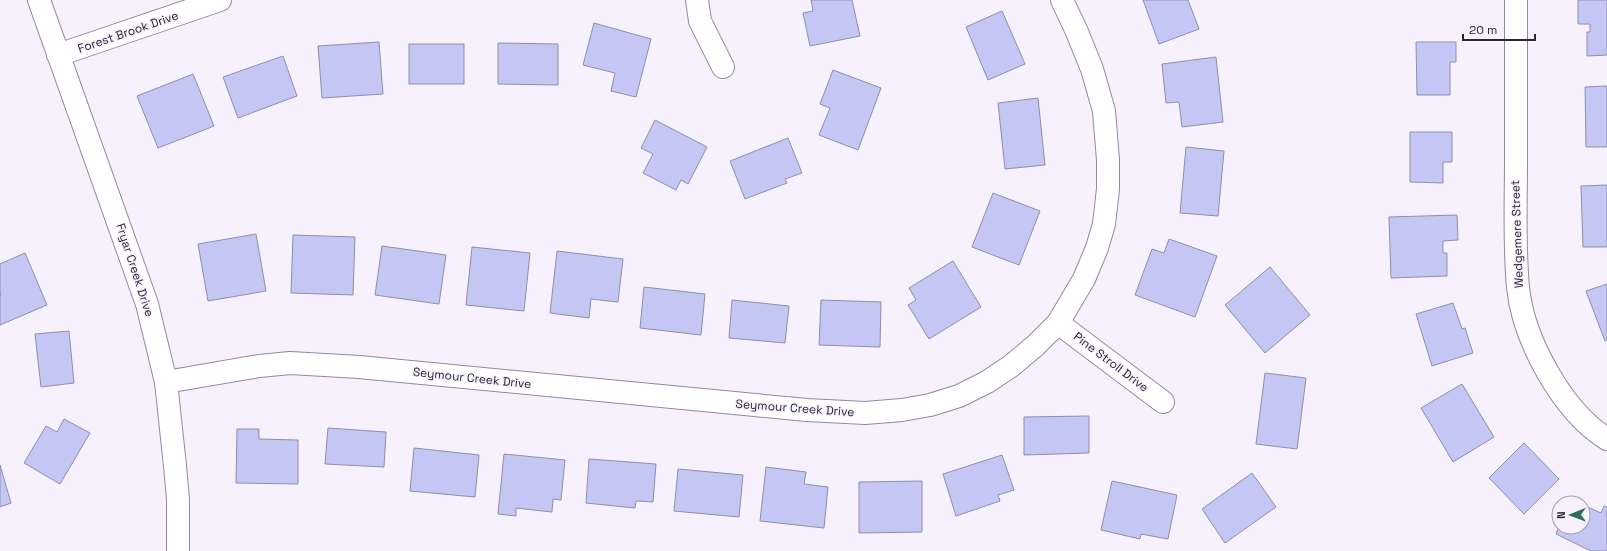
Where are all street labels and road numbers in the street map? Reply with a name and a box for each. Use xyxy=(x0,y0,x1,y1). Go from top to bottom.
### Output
street label: Forest Brook Drive xyxy=(76,7,180,57)
street label: Wedgemere Street xyxy=(1507,179,1527,289)
street label: Fryar Creek Drive xyxy=(112,221,158,319)
street label: Pine Stroll Drive xyxy=(1070,329,1152,395)
street label: Seymour Creek Drive xyxy=(412,364,532,392)
street label: Seymour Creek Drive xyxy=(735,396,855,420)

